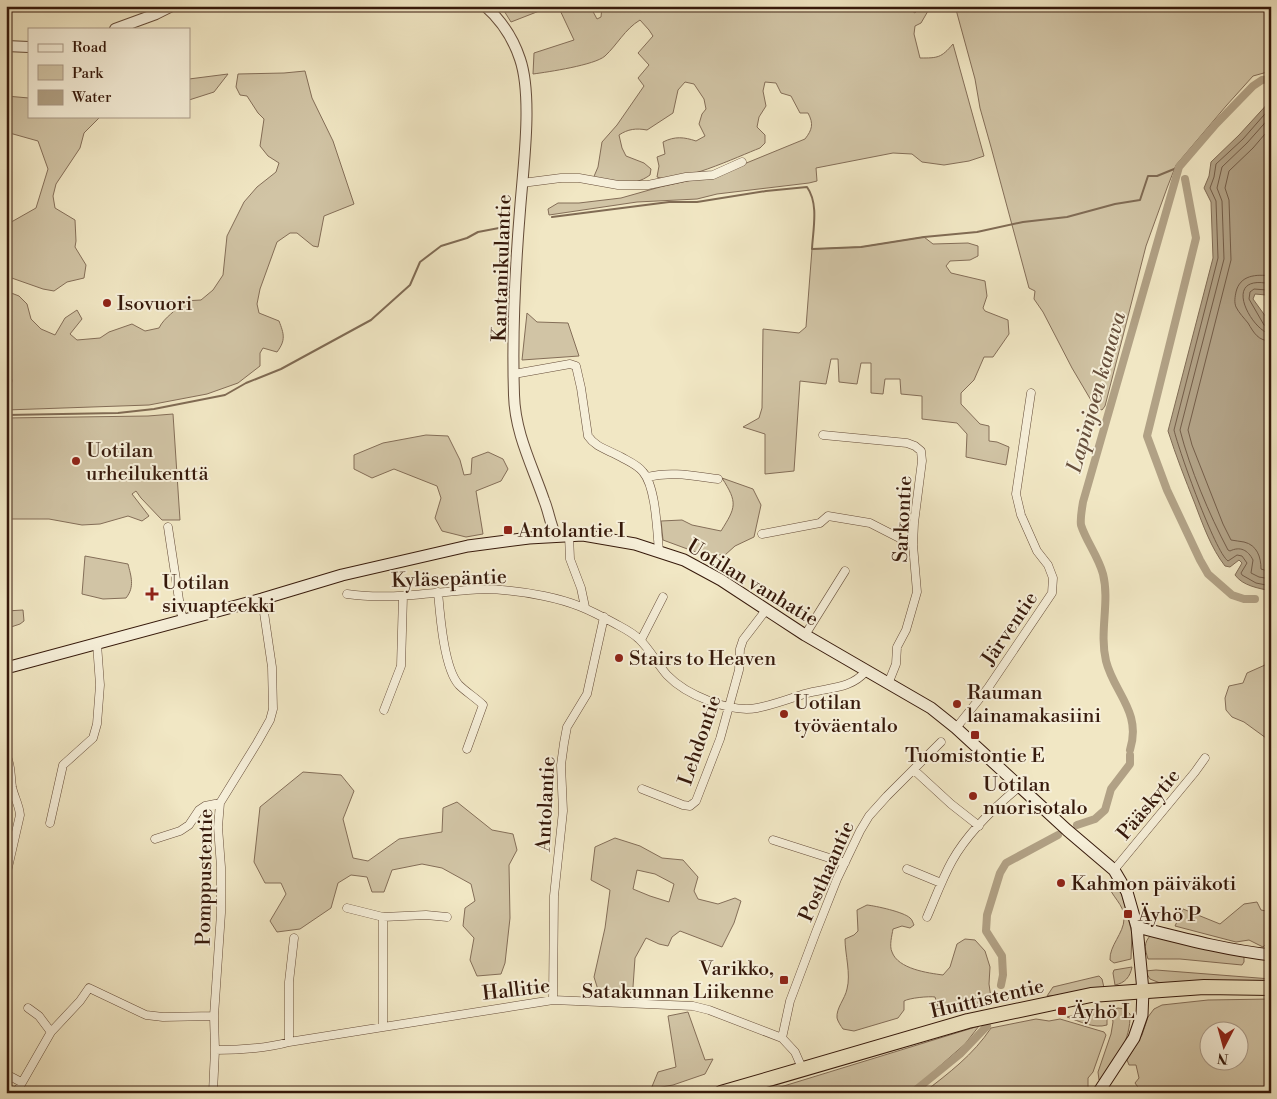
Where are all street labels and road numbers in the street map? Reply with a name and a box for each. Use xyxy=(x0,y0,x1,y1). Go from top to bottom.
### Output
street label: Kantanikulantie xyxy=(487,194,518,342)
street label: Sarkontie xyxy=(889,475,918,563)
street label: Uotilan vanhatie xyxy=(682,534,823,632)
street label: Kyläsepäntie xyxy=(391,565,507,594)
street label: Järventie xyxy=(976,587,1044,671)
street label: Lehdontie xyxy=(673,692,727,789)
street label: Antolantie xyxy=(531,756,561,853)
street label: Pääskytie xyxy=(1112,764,1186,846)
street label: Pomppustentie xyxy=(192,808,219,946)
street label: Posthaantie xyxy=(794,817,861,926)
street label: Hallitie xyxy=(481,974,552,1007)
street label: Huittistentie xyxy=(928,974,1047,1025)

